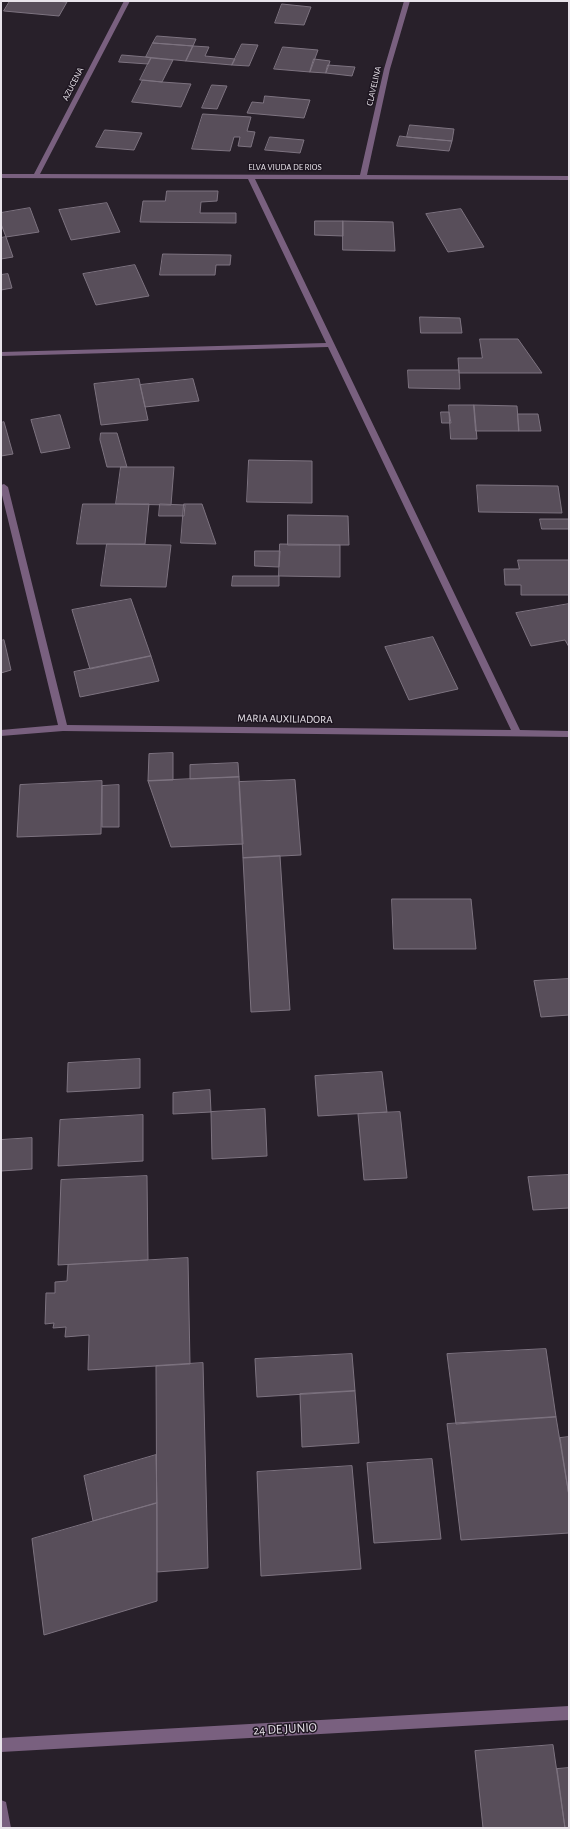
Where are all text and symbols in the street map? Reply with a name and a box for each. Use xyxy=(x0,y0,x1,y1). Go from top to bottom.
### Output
street label: CLAVELINA xyxy=(364,65,384,107)
street label: AZUCENA xyxy=(60,66,86,102)
street label: ELVA VIUDA DE RIOS xyxy=(248,162,322,172)
street label: MARIA AUXILIADORA xyxy=(237,712,333,726)
street label: 24 DE JUNIO xyxy=(253,1720,317,1738)

